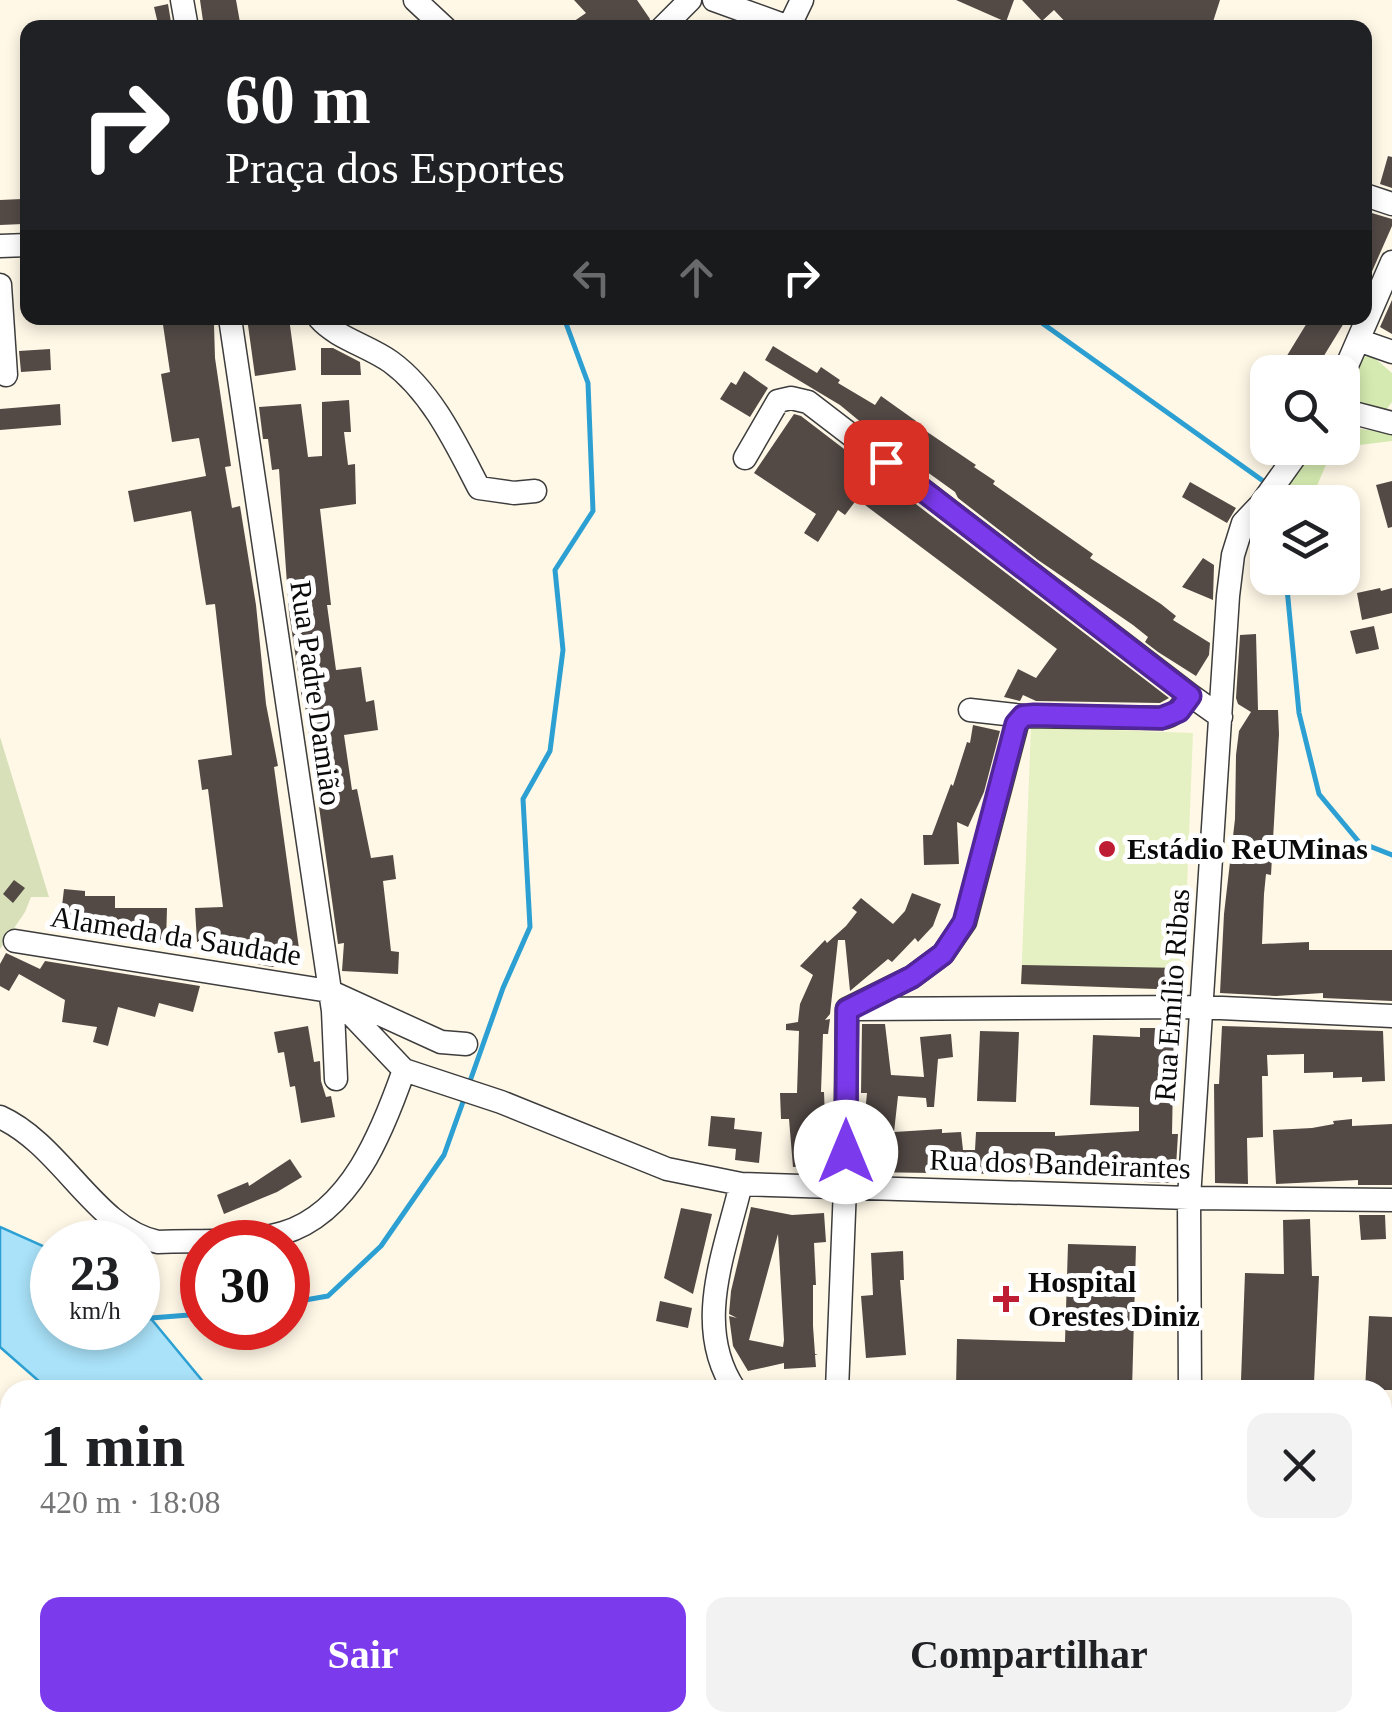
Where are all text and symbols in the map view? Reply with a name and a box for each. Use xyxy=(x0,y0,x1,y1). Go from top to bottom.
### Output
icon: right xyxy=(60,60,190,190)
text: 60 m xyxy=(225,61,371,138)
text: Praça dos Esportes xyxy=(225,143,565,193)
icon: left xyxy=(564,250,619,305)
icon: ahead xyxy=(669,250,724,305)
icon: right xyxy=(774,250,829,305)
map controls xyxy=(1250,355,1360,595)
button: search xyxy=(1250,355,1360,465)
pin xyxy=(844,420,929,505)
icon: arrive xyxy=(859,435,914,490)
button: layers xyxy=(1250,485,1360,595)
street label: Rua Padre Damião xyxy=(284,578,349,807)
place label: Estádio ReUMinas xyxy=(1127,832,1368,865)
marker: Estádio ReUMinas xyxy=(1096,838,1118,860)
street label: Rua Emílio Ribas xyxy=(1148,887,1195,1103)
street label: Alameda da Saudade xyxy=(48,899,304,972)
position arrow xyxy=(794,1100,898,1204)
street label: Rua dos Bandeirantes xyxy=(929,1142,1191,1185)
speed limit sign: 30 xyxy=(180,1220,310,1350)
text: 23 xyxy=(70,1245,120,1301)
place label: Hospital Orestes Diniz xyxy=(1028,1265,1200,1332)
marker: Hospital Orestes Diniz xyxy=(993,1286,1019,1312)
text: km/h xyxy=(69,1297,121,1324)
text: 1 min xyxy=(40,1413,185,1479)
button: close xyxy=(1247,1413,1352,1518)
text: 420 m · 18:08 xyxy=(40,1484,220,1520)
button: Sair xyxy=(40,1597,686,1712)
button: Compartilhar xyxy=(706,1597,1352,1712)

